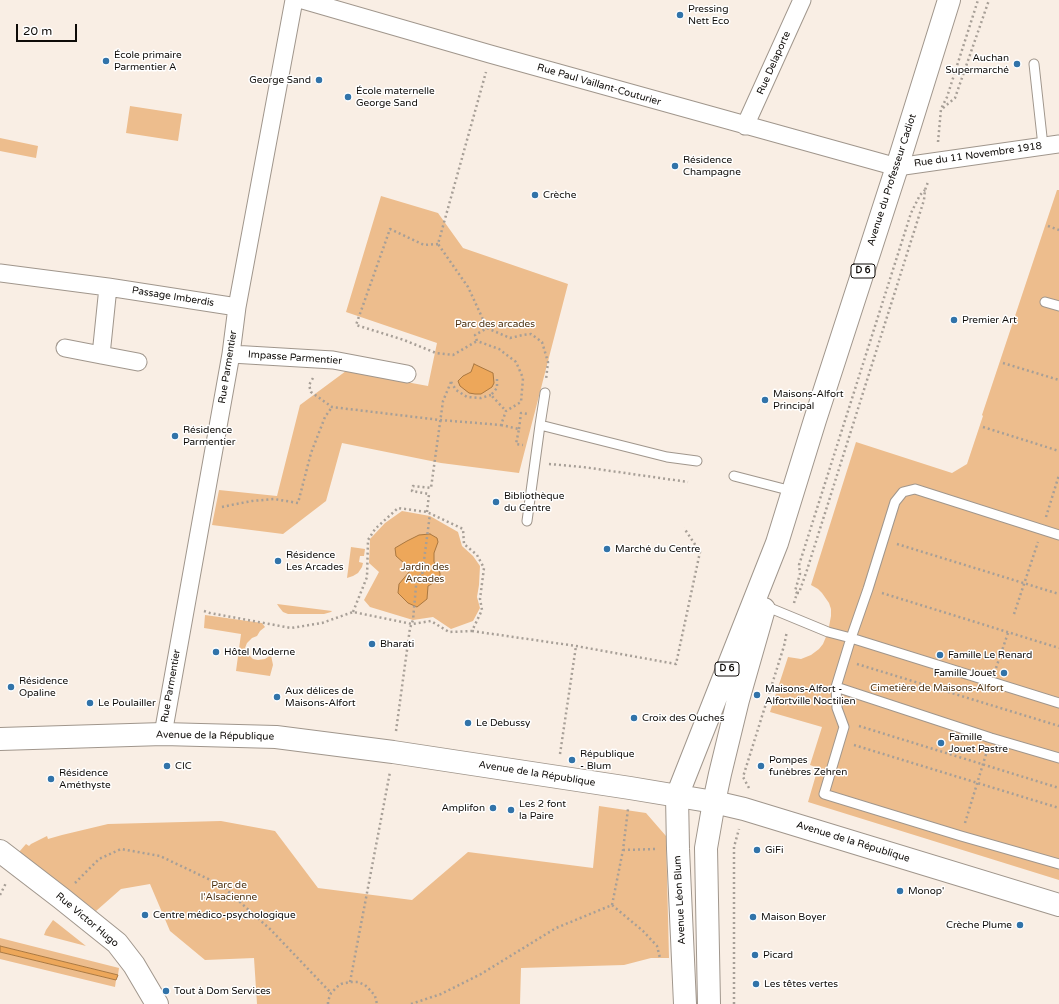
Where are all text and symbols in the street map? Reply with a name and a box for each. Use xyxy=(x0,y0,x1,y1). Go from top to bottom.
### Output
place label: Pressing Nett Eco xyxy=(688,3,729,26)
marker: Pressing Nett Eco xyxy=(675,10,685,20)
scale bar xyxy=(18,16,79,42)
text: 20 m xyxy=(23,24,52,38)
street label: Rue Delaporte xyxy=(755,29,793,97)
place label: École primaire Parmentier A xyxy=(114,49,182,72)
place label: Auchan Supermarché xyxy=(945,52,1009,76)
marker: École primaire Parmentier A xyxy=(101,56,111,66)
marker: Auchan Supermarché xyxy=(1012,59,1022,69)
street label: Rue Paul Vaillant-Couturier xyxy=(536,62,662,108)
place label: George Sand xyxy=(249,74,311,86)
marker: George Sand xyxy=(314,75,324,85)
place label: École maternelle George Sand xyxy=(356,85,435,108)
marker: École maternelle George Sand xyxy=(343,92,353,102)
street label: Avenue du Professeur Cadiot xyxy=(865,113,919,247)
street label: Rue du 11 Novembre 1918 xyxy=(913,140,1043,170)
place label: Résidence Champagne xyxy=(683,154,741,178)
marker: Résidence Champagne xyxy=(670,161,680,171)
place label: Crèche xyxy=(543,189,576,201)
marker: Crèche xyxy=(530,190,540,200)
road number: D 6 xyxy=(851,264,875,278)
street label: Passage Imberdis xyxy=(131,285,215,309)
place label: Premier Art xyxy=(962,314,1017,326)
marker: Premier Art xyxy=(949,315,959,325)
park label: Parc des arcades xyxy=(455,318,535,330)
street label: Rue Parmentier xyxy=(216,330,240,404)
street label: Impasse Parmentier xyxy=(248,349,342,367)
place label: Maisons-Alfort Principal xyxy=(773,388,844,412)
marker: Maisons-Alfort Principal xyxy=(760,395,770,405)
place label: Résidence Parmentier xyxy=(183,424,236,448)
marker: Résidence Parmentier xyxy=(170,431,180,441)
place label: Bibliothèque du Centre xyxy=(504,490,564,514)
marker: Bibliothèque du Centre xyxy=(491,497,501,507)
place label: Marché du Centre xyxy=(615,543,700,555)
marker: Marché du Centre xyxy=(602,544,612,554)
place label: Résidence Les Arcades xyxy=(286,549,344,572)
marker: Résidence Les Arcades xyxy=(273,556,283,566)
park label: Jardin des Arcades xyxy=(401,561,449,584)
place label: Bharati xyxy=(380,638,414,650)
marker: Bharati xyxy=(367,639,377,649)
place label: Hôtel Moderne xyxy=(224,646,295,658)
marker: Hôtel Moderne xyxy=(211,647,221,657)
street label: Rue Parmentier xyxy=(159,649,183,723)
place label: Famille Le Renard xyxy=(948,649,1032,661)
marker: Famille Le Renard xyxy=(935,650,945,660)
road number: D 6 xyxy=(715,662,739,676)
place label: Famille Jouet xyxy=(934,667,996,679)
marker: Famille Jouet xyxy=(999,668,1009,678)
place label: Résidence Opaline xyxy=(19,675,68,698)
marker: Résidence Opaline xyxy=(6,682,16,692)
park label: Cimetière de Maisons-Alfort xyxy=(870,682,1004,694)
place label: Maisons-Alfort - Alfortville Noctilien xyxy=(765,683,855,706)
place label: Aux délices de Maisons-Alfort xyxy=(285,685,356,708)
marker: Maisons-Alfort - Alfortville Noctilien xyxy=(752,690,762,700)
marker: Aux délices de Maisons-Alfort xyxy=(272,692,282,702)
place label: Le Poulailler xyxy=(98,697,156,709)
marker: Le Poulailler xyxy=(85,698,95,708)
place label: Croix des Ouches xyxy=(642,712,725,724)
marker: Croix des Ouches xyxy=(629,713,639,723)
place label: Le Debussy xyxy=(476,717,530,729)
marker: Le Debussy xyxy=(463,718,473,728)
street label: Avenue de la République xyxy=(156,729,274,743)
place label: Famille Jouet Pastre xyxy=(949,731,1008,754)
marker: Famille Jouet Pastre xyxy=(936,738,946,748)
place label: République - Blum xyxy=(580,748,635,772)
place label: Pompes funèbres Zehren xyxy=(769,754,847,778)
marker: République - Blum xyxy=(567,755,577,765)
street label: Avenue de la République xyxy=(478,759,596,789)
place label: CIC xyxy=(175,760,192,772)
marker: CIC xyxy=(162,761,172,771)
marker: Pompes funèbres Zehren xyxy=(756,761,766,771)
place label: Résidence Améthyste xyxy=(59,767,111,790)
marker: Résidence Améthyste xyxy=(46,774,56,784)
place label: Les 2 font la Paire xyxy=(519,798,566,822)
place label: Amplifon xyxy=(441,802,485,814)
marker: Amplifon xyxy=(488,803,498,813)
marker: Les 2 font la Paire xyxy=(506,805,516,815)
street label: Avenue de la République xyxy=(795,819,911,865)
place label: GiFi xyxy=(765,844,783,856)
marker: GiFi xyxy=(752,845,762,855)
street label: Avenue Léon Blum xyxy=(672,855,688,945)
park label: Parc de l'Alsacienne xyxy=(201,879,257,902)
place label: Monop' xyxy=(908,885,944,897)
marker: Monop' xyxy=(895,886,905,896)
street label: Rue Victor Hugo xyxy=(53,890,121,950)
place label: Centre médico-psychologique xyxy=(153,909,296,921)
marker: Centre médico-psychologique xyxy=(140,910,150,920)
place label: Maison Boyer xyxy=(761,911,826,923)
marker: Maison Boyer xyxy=(748,912,758,922)
place label: Crèche Plume xyxy=(946,919,1012,931)
marker: Crèche Plume xyxy=(1015,920,1025,930)
place label: Picard xyxy=(763,949,793,961)
marker: Picard xyxy=(750,950,760,960)
place label: Les têtes vertes xyxy=(764,978,838,990)
marker: Les têtes vertes xyxy=(751,979,761,989)
place label: Tout à Dom Services xyxy=(174,985,271,997)
marker: Tout à Dom Services xyxy=(161,986,171,996)

